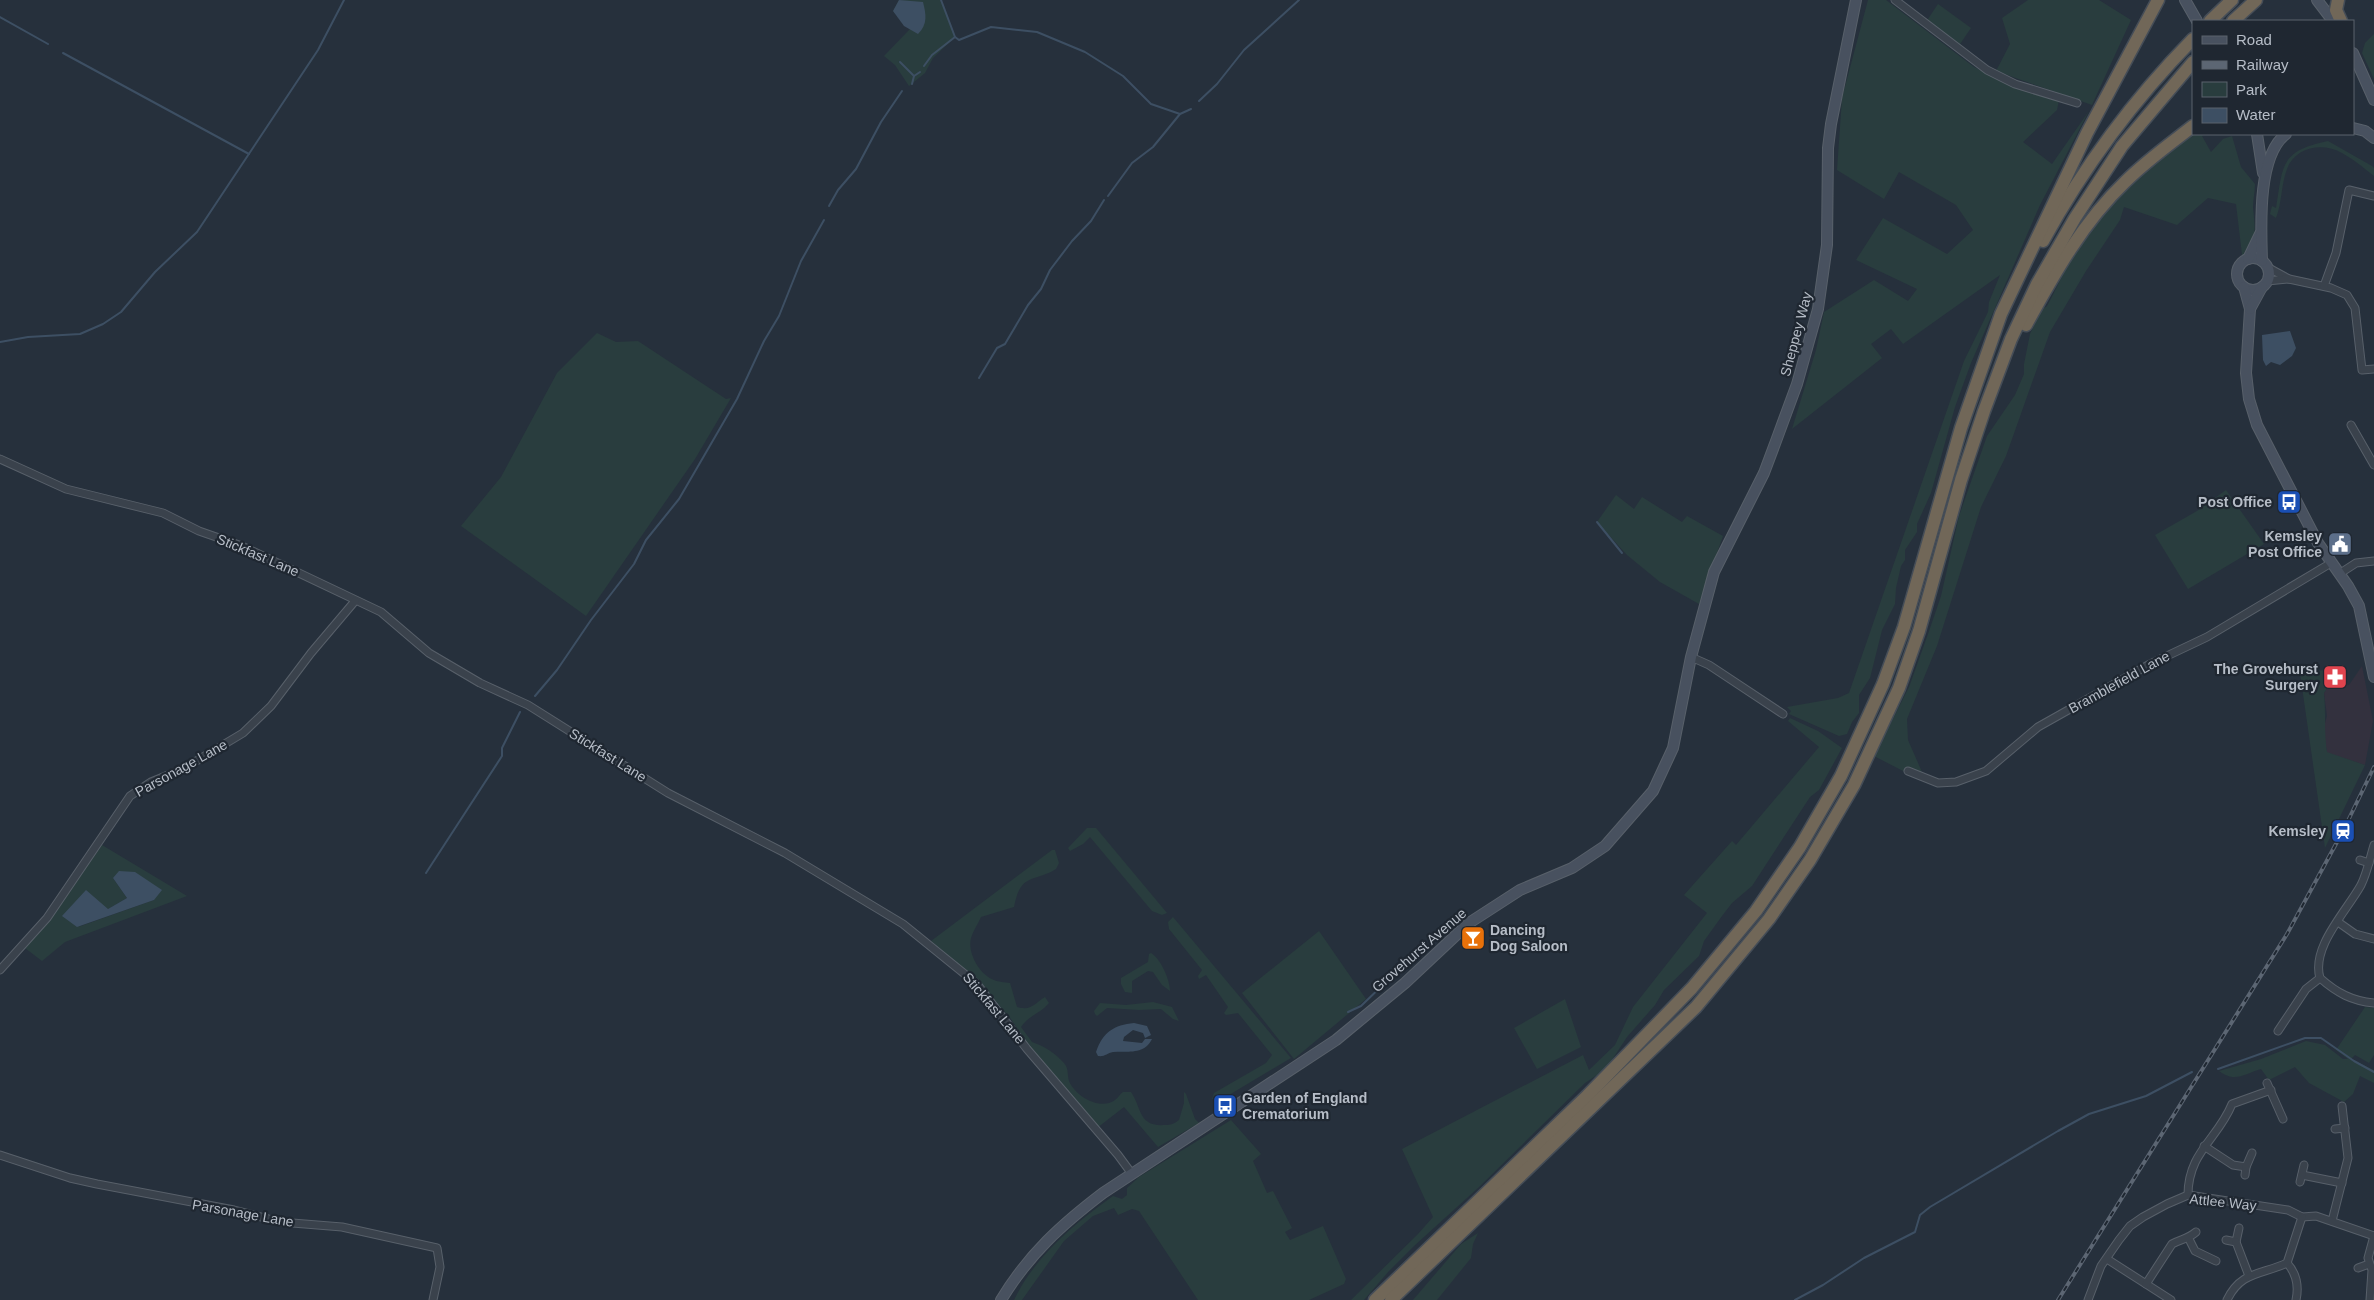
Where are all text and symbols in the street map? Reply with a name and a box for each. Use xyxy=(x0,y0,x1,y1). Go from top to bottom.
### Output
legend xyxy=(2192,20,2354,135)
text: Road xyxy=(2236,31,2272,48)
text: Railway xyxy=(2236,56,2289,73)
text: Park xyxy=(2236,81,2267,98)
text: Water xyxy=(2236,106,2275,123)
street label: Sheppey Way xyxy=(1777,290,1815,378)
bus stop icon: Post Office xyxy=(2276,489,2302,515)
place label: Post Office xyxy=(2198,494,2272,510)
place label: Kemsley Post Office xyxy=(2248,528,2322,560)
street label: Stickfast Lane xyxy=(214,530,302,580)
public building icon: Kemsley Post Office xyxy=(2327,531,2353,557)
street label: Bramblefield Lane xyxy=(2066,648,2172,716)
place label: The Grovehurst Surgery xyxy=(2214,661,2318,693)
pharmacy icon: The Grovehurst Surgery xyxy=(2322,664,2348,690)
street label: Stickfast Lane xyxy=(566,725,650,785)
street label: Parsonage Lane xyxy=(132,736,230,800)
station icon: Kemsley xyxy=(2330,818,2356,844)
place label: Kemsley xyxy=(2268,823,2326,839)
street label: Grovehurst Avenue xyxy=(1369,905,1470,995)
place label: Dancing Dog Saloon xyxy=(1490,922,1568,954)
bar icon: Dancing Dog Saloon xyxy=(1460,925,1486,951)
street label: Stickfast Lane xyxy=(960,969,1029,1047)
place label: Garden of England Crematorium xyxy=(1242,1090,1367,1122)
bus stop icon: Garden of England Crematorium xyxy=(1212,1093,1238,1119)
street label: Attlee Way xyxy=(2189,1191,2257,1213)
street label: Parsonage Lane xyxy=(191,1196,295,1230)

